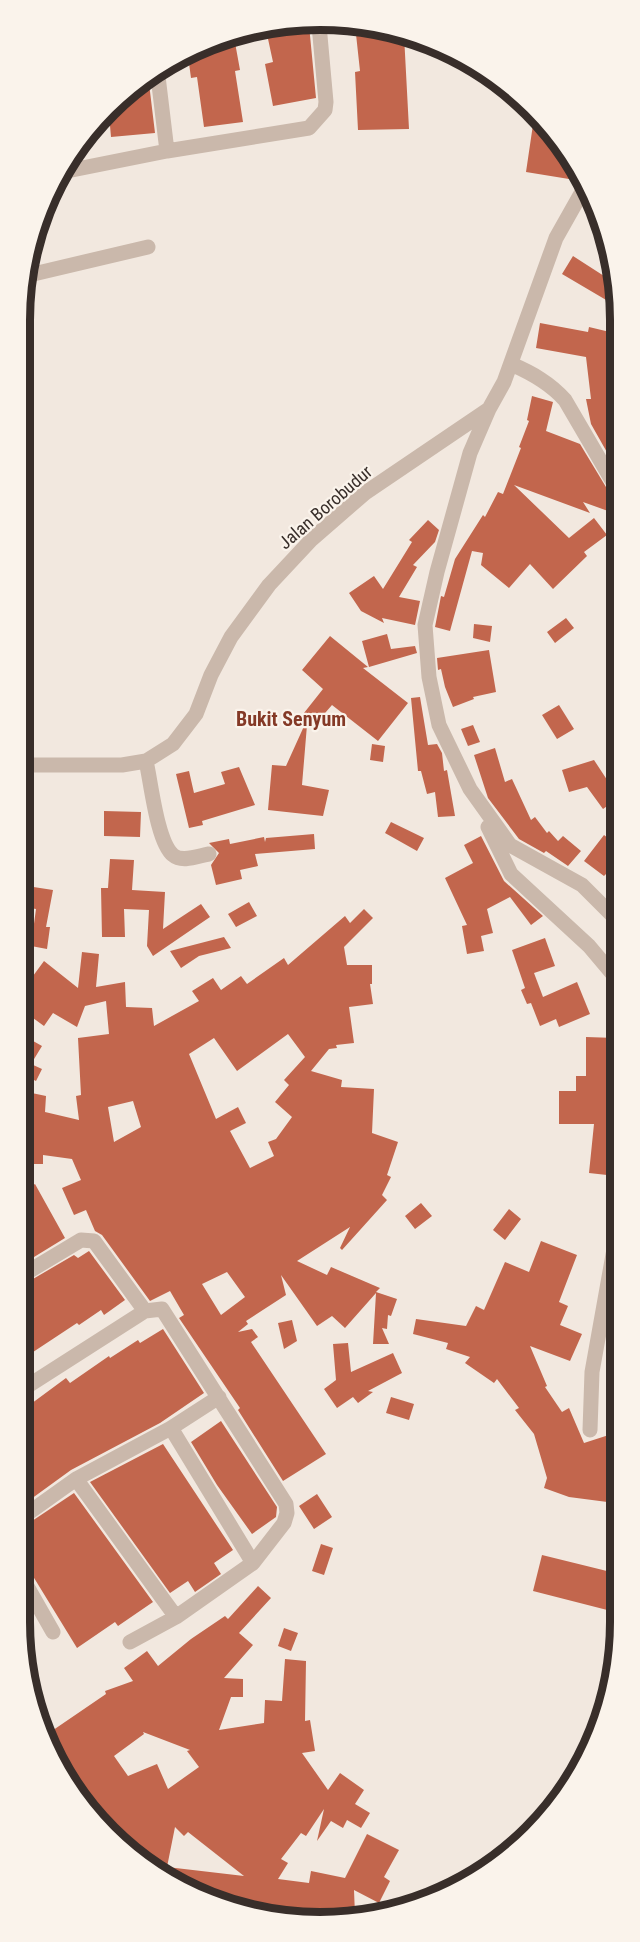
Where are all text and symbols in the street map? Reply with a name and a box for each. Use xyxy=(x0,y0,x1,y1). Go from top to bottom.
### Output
street label: Jalan Borobudur xyxy=(274,460,376,553)
district label: Bukit Senyum xyxy=(236,707,346,731)

